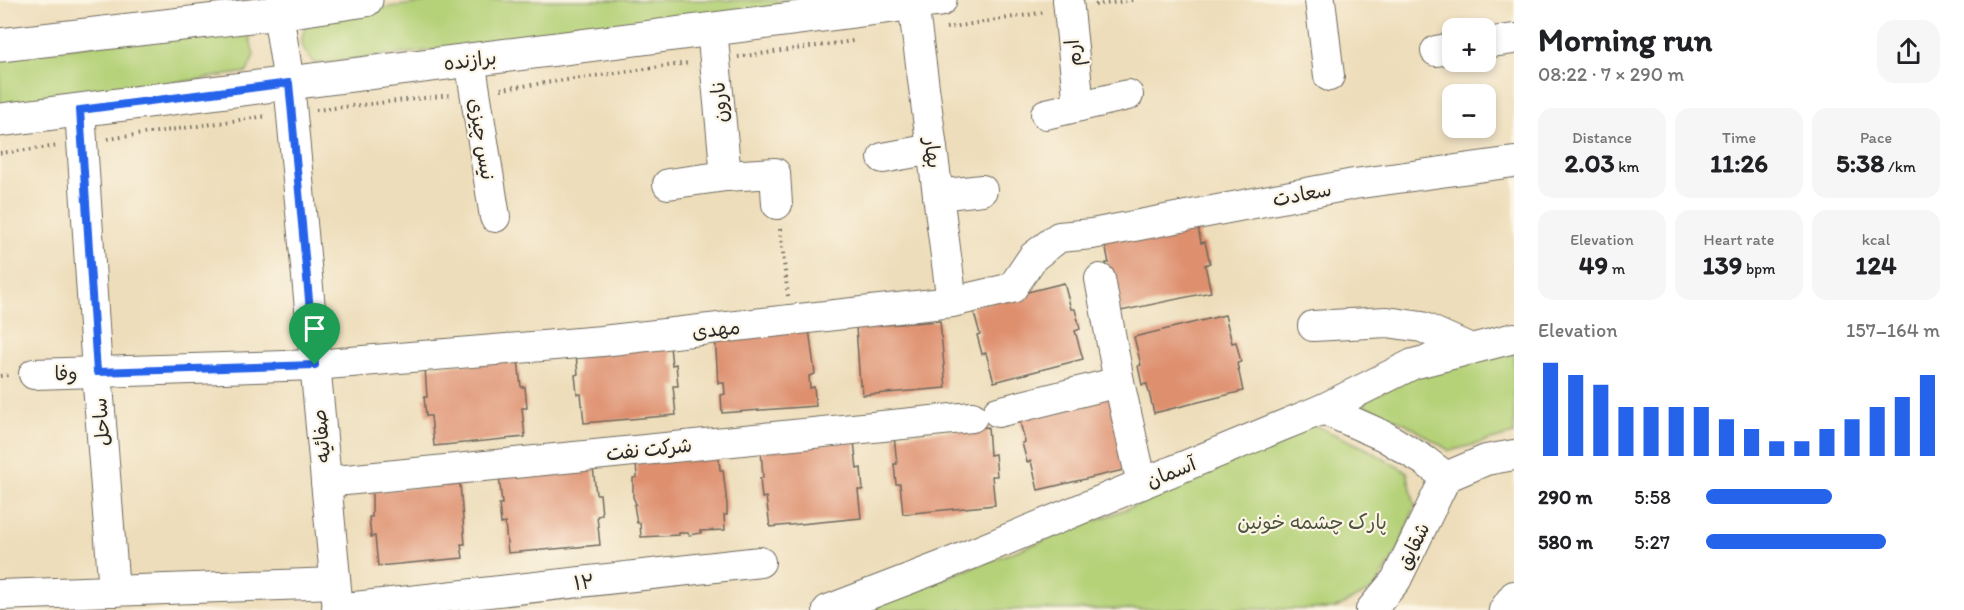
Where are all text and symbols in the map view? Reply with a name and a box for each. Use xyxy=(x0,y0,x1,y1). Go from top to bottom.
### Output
map controls xyxy=(1442,18,1496,138)
button: + xyxy=(1442,18,1496,72)
text: Morning run xyxy=(1538,20,1713,59)
button: share xyxy=(1877,20,1940,83)
street label: ارم xyxy=(1060,38,1089,68)
street label: برازنده xyxy=(442,45,498,75)
text: 08:22 · 7 × 290 m xyxy=(1538,62,1684,86)
street label: نارون xyxy=(705,80,733,124)
button: − xyxy=(1442,84,1496,138)
street label: نیس چیزی xyxy=(463,96,500,182)
text: Distance xyxy=(1572,128,1632,147)
text: Time xyxy=(1722,128,1756,147)
text: Pace xyxy=(1860,128,1892,147)
street label: بهار xyxy=(919,134,947,170)
text: 2.03 xyxy=(1564,147,1615,179)
text: 11:26 xyxy=(1710,147,1768,179)
text: 5:38 xyxy=(1836,147,1884,179)
text: km xyxy=(1615,157,1640,176)
text: /km xyxy=(1884,157,1916,176)
street label: سعادت xyxy=(1270,177,1334,211)
text: Elevation xyxy=(1570,230,1634,249)
text: Heart rate xyxy=(1704,230,1774,249)
text: kcal xyxy=(1862,230,1890,249)
text: 49 xyxy=(1579,249,1608,281)
text: 139 xyxy=(1702,249,1742,281)
text: 124 xyxy=(1855,249,1897,281)
text: m xyxy=(1608,259,1625,278)
text: bpm xyxy=(1742,259,1776,278)
pin xyxy=(289,303,340,365)
icon: arrive xyxy=(298,312,331,345)
street label: مهدی xyxy=(691,315,741,343)
text: Elevation xyxy=(1538,318,1617,342)
text: 157–164 m xyxy=(1846,318,1940,342)
street label: وفا xyxy=(54,361,78,385)
street label: ساحل xyxy=(87,397,115,447)
street label: صفائیه xyxy=(307,408,335,464)
street label: شرکت نفت xyxy=(605,433,693,465)
street label: آسمان xyxy=(1143,451,1200,493)
text: 290 m xyxy=(1538,485,1593,509)
text: 5:58 xyxy=(1634,485,1671,509)
park label: پارک چشمه خونین xyxy=(1237,510,1387,535)
street label: شقایق xyxy=(1391,519,1435,573)
text: 580 m xyxy=(1538,530,1593,554)
text: 5:27 xyxy=(1634,530,1670,554)
street label: ۱۲ xyxy=(572,569,596,595)

